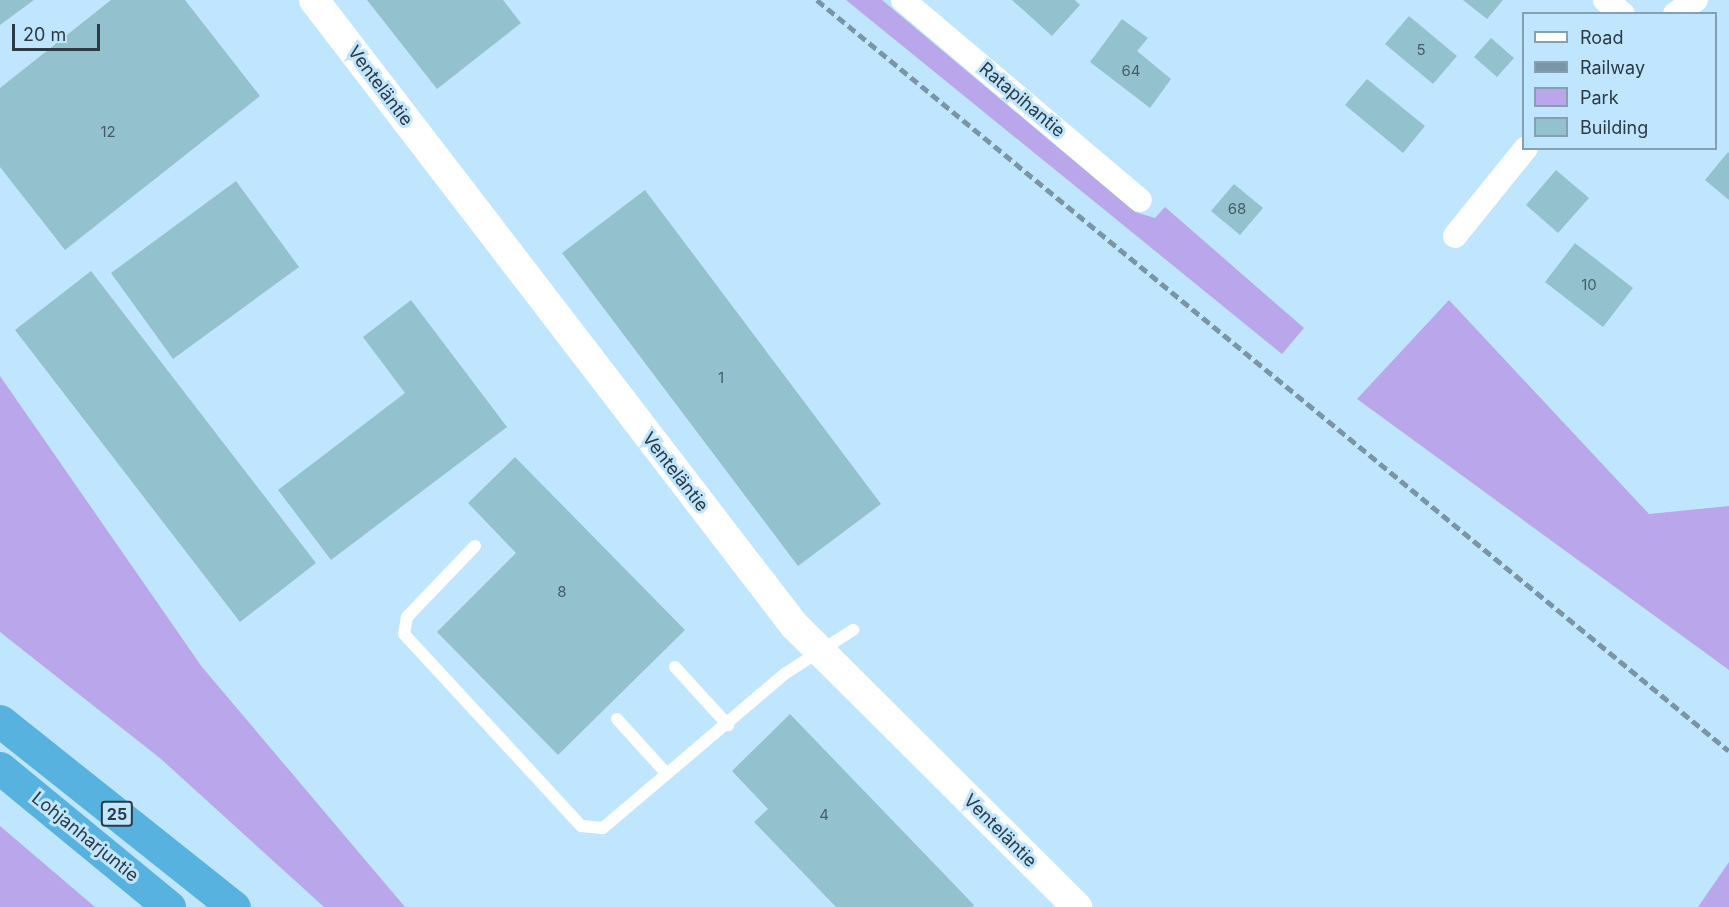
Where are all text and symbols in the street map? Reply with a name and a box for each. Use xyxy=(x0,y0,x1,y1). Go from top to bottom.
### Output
scale bar xyxy=(15,12,104,50)
legend xyxy=(1522,12,1717,150)
text: 20 m xyxy=(23,24,66,45)
text: Road xyxy=(1580,27,1623,48)
house number: 5 xyxy=(1416,41,1426,59)
street label: Venteläntie xyxy=(343,42,417,130)
text: Railway xyxy=(1580,57,1645,78)
street label: Ratapihantie xyxy=(975,58,1069,142)
house number: 64 xyxy=(1122,62,1140,80)
text: Park xyxy=(1580,87,1619,108)
text: Building xyxy=(1580,117,1648,138)
house number: 12 xyxy=(100,123,116,141)
house number: 68 xyxy=(1228,200,1246,218)
house number: 10 xyxy=(1581,276,1597,294)
house number: 1 xyxy=(718,369,724,387)
street label: Venteläntie xyxy=(637,428,713,516)
house number: 8 xyxy=(557,583,567,601)
street label: Lohjanharjuntie xyxy=(27,787,143,887)
street label: Venteläntie xyxy=(959,790,1041,872)
road number: 25 xyxy=(100,801,134,827)
house number: 4 xyxy=(819,806,829,824)

